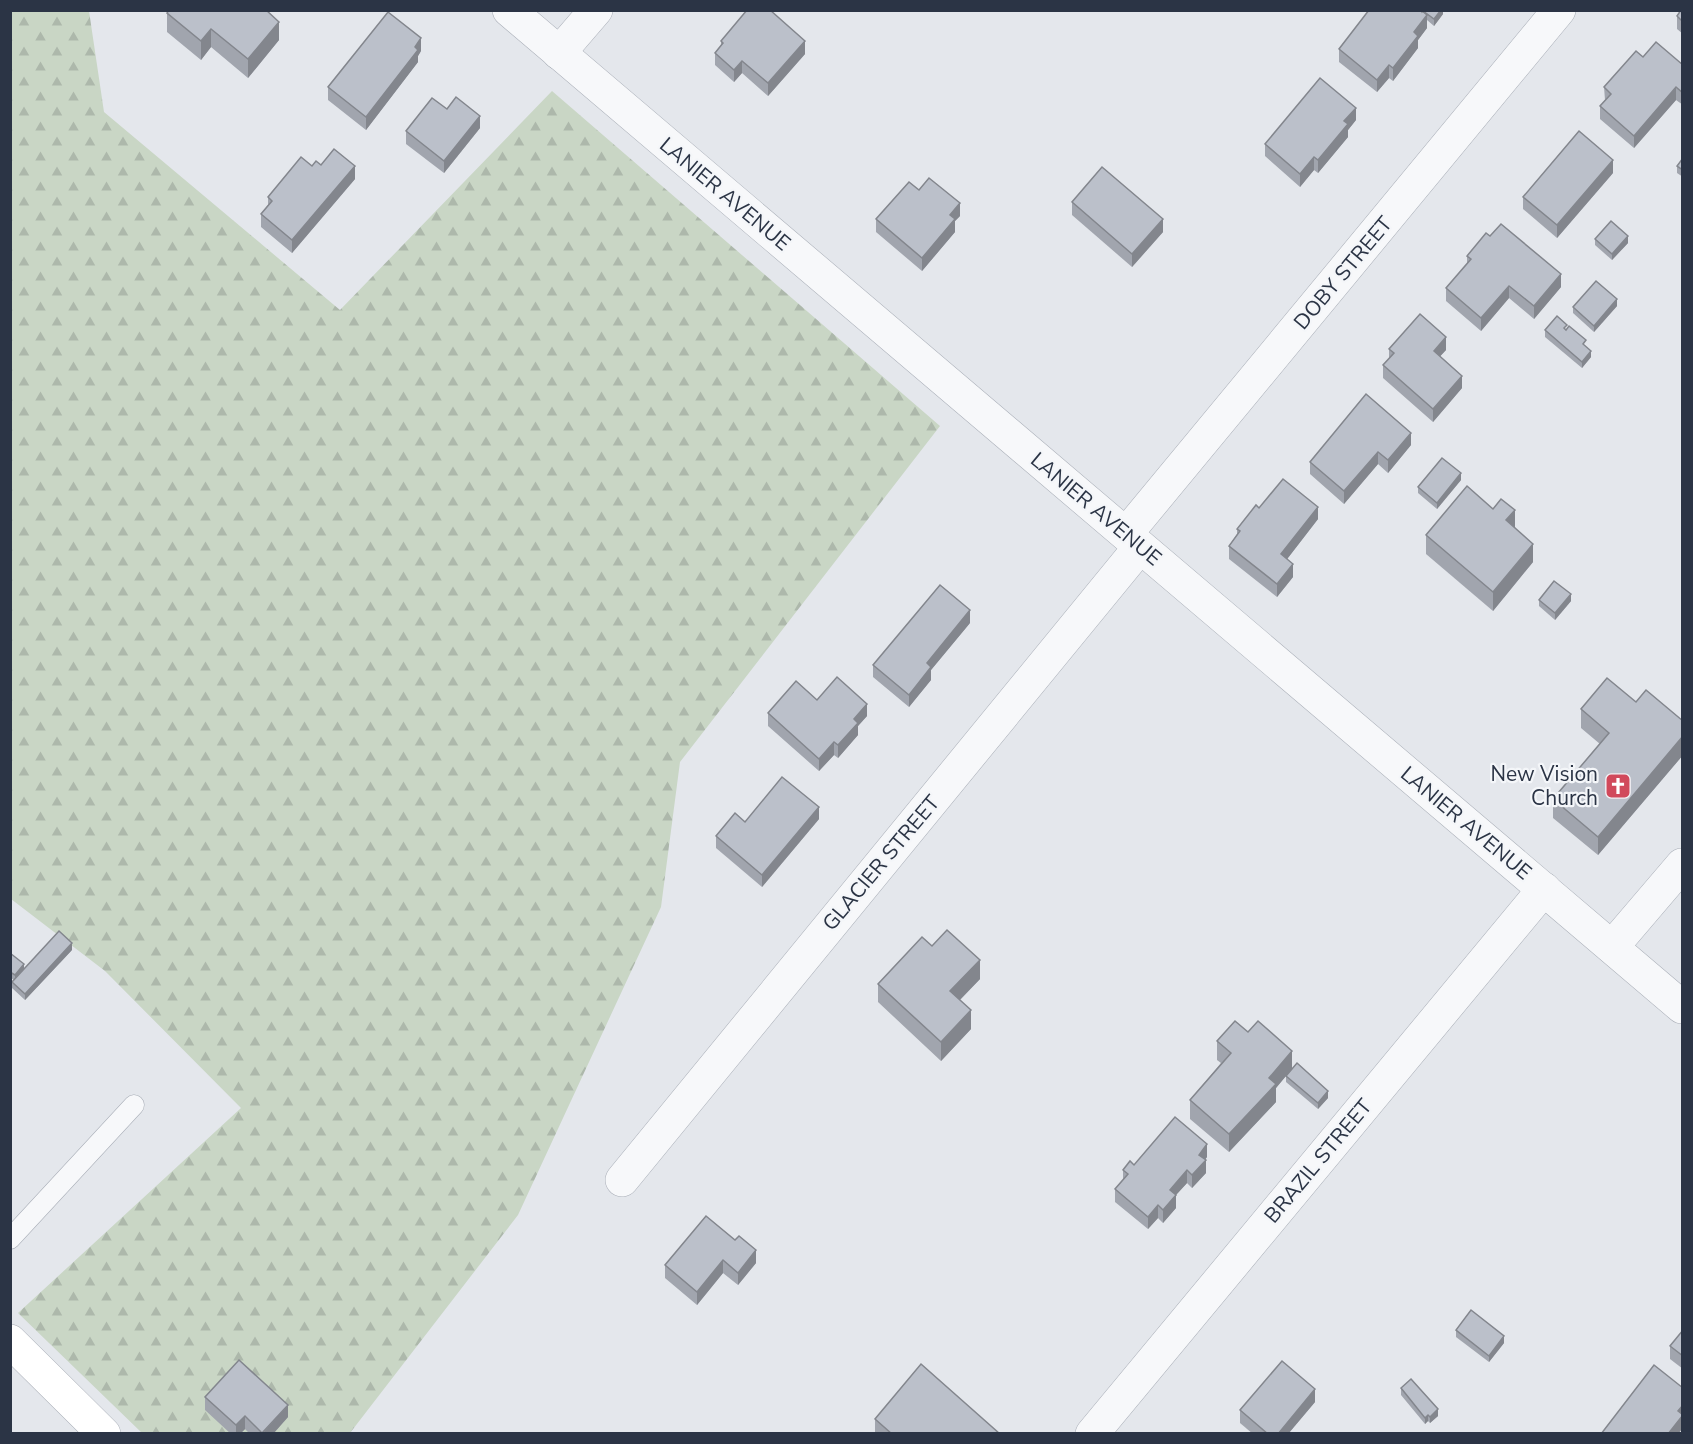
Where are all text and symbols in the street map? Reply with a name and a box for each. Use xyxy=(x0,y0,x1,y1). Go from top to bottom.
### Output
street label: LANIER AVENUE xyxy=(654,131,796,257)
street label: DOBY STREET xyxy=(1287,210,1399,335)
street label: LANIER AVENUE xyxy=(1025,446,1167,572)
street label: LANIER AVENUE xyxy=(1395,760,1537,886)
place label: New Vision Church xyxy=(1490,760,1598,812)
church icon: New Vision Church xyxy=(1603,771,1633,801)
street label: GLACIER STREET xyxy=(816,789,946,937)
street label: BRAZIL STREET xyxy=(1258,1093,1378,1229)

